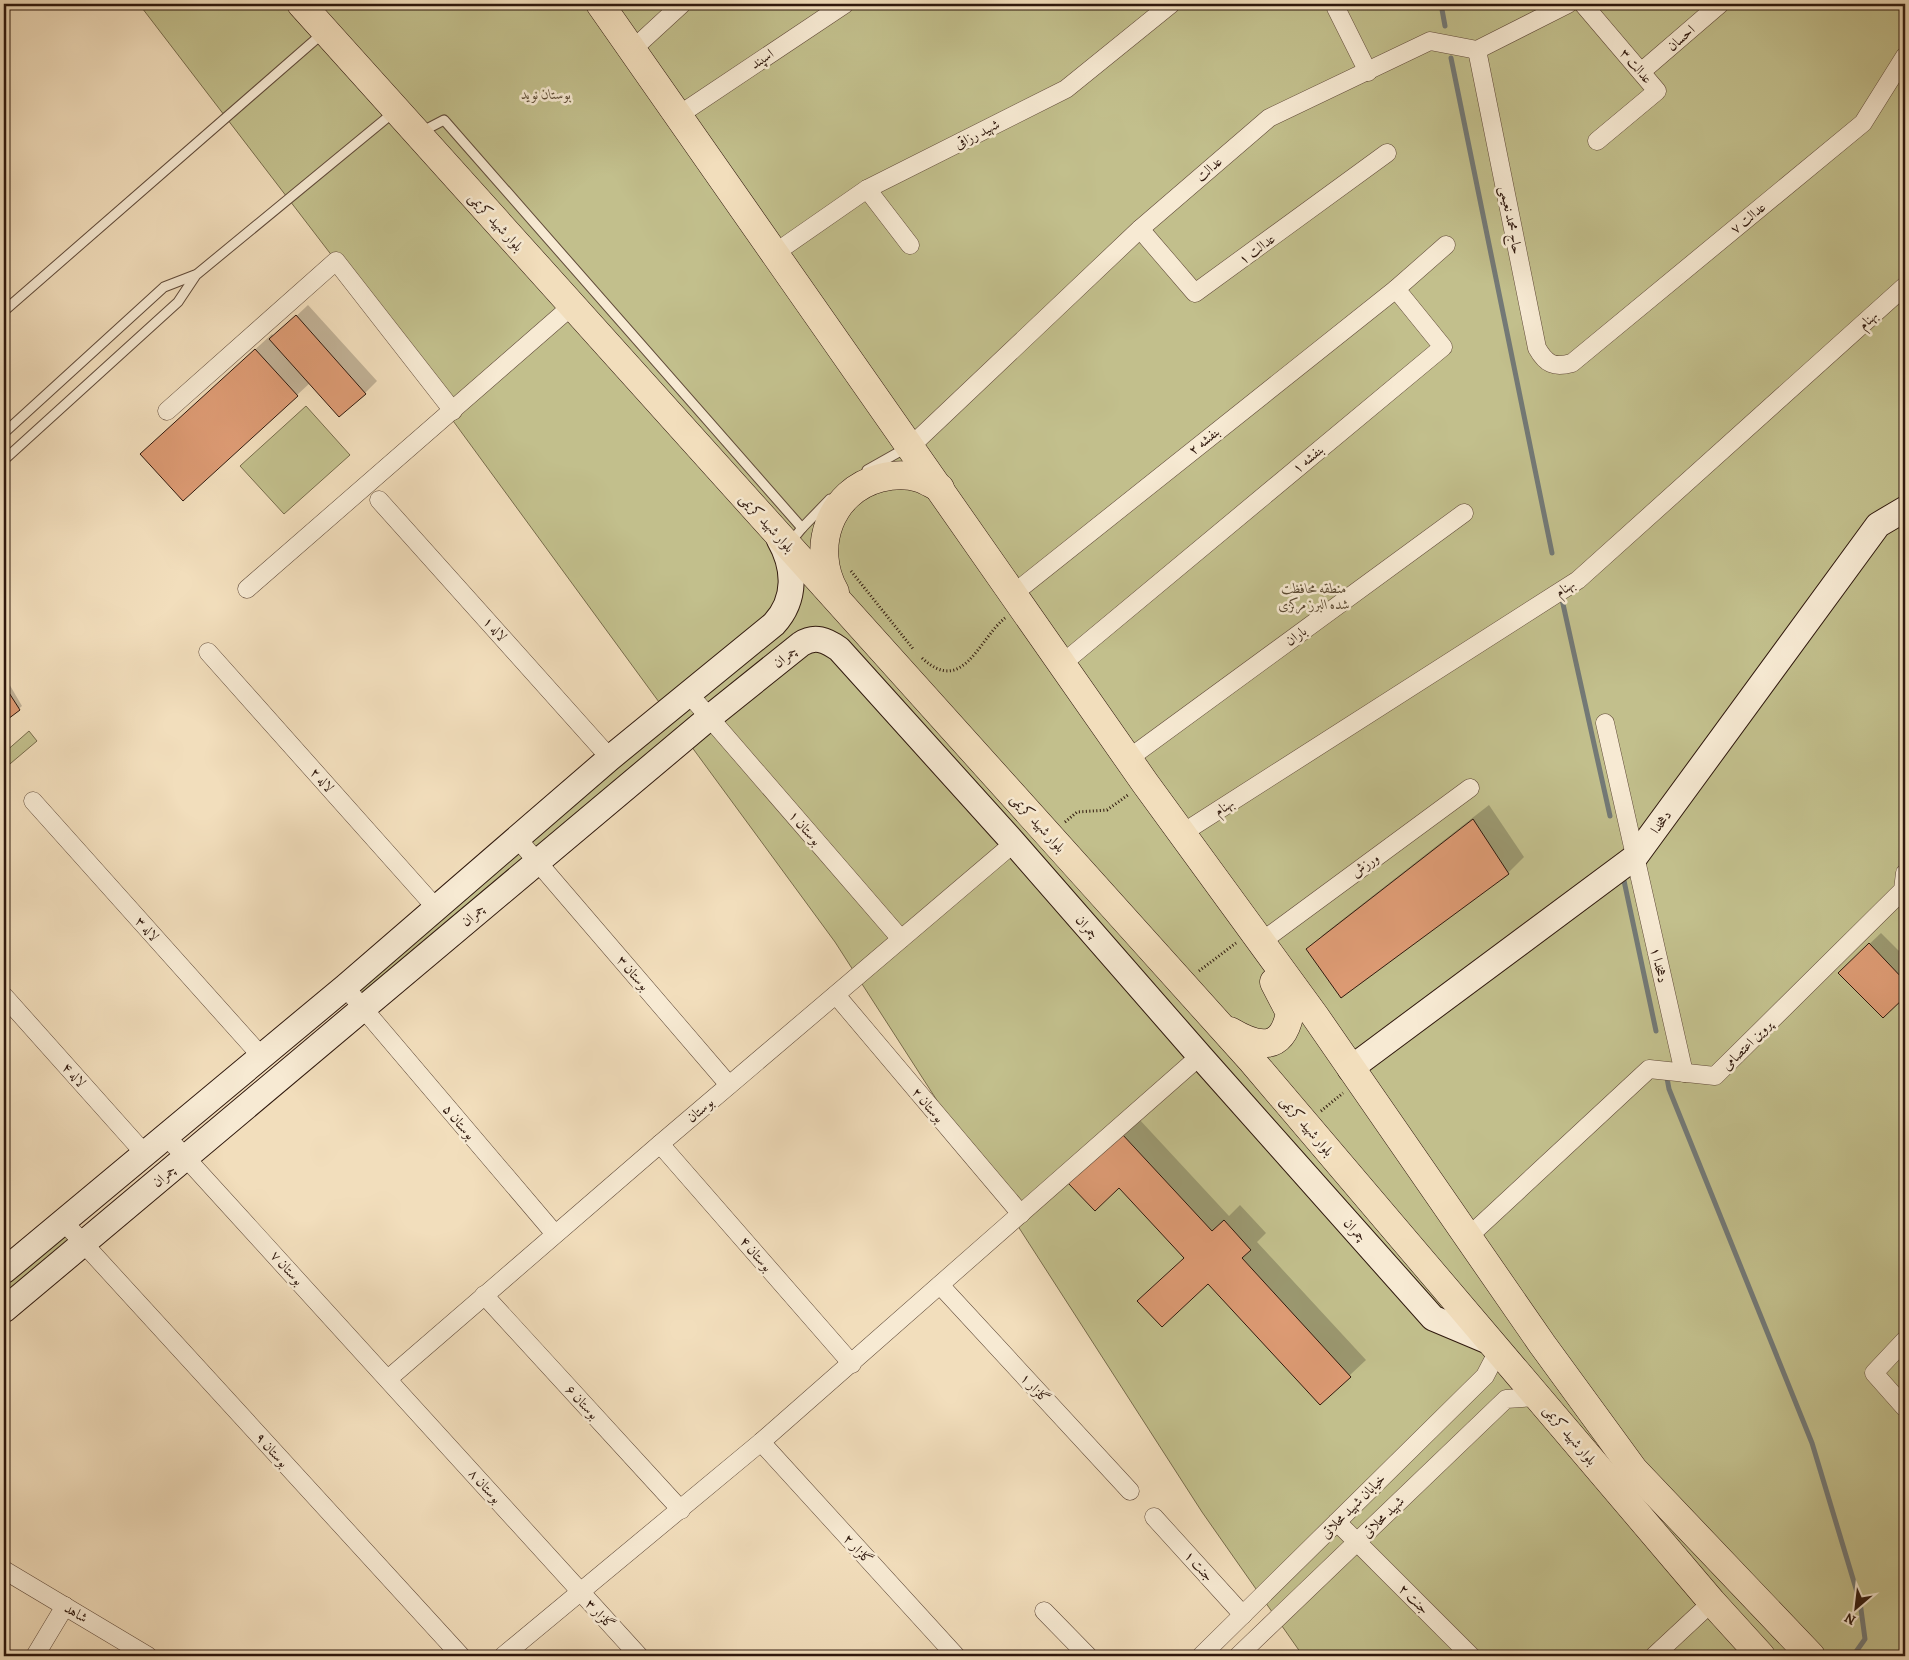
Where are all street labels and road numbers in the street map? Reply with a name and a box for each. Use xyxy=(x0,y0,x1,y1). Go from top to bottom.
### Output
street label: احسان xyxy=(1663,21,1699,55)
street label: اسپند xyxy=(747,44,777,74)
street label: عدالت ۳ xyxy=(1615,44,1657,88)
street label: شهید رزاقی xyxy=(951,115,1003,153)
street label: عدالت xyxy=(1191,152,1227,186)
street label: حاج محمد نعیمی xyxy=(1492,184,1527,256)
street label: بلوار شهید کریمی xyxy=(464,188,528,256)
street label: ۷ عدالت xyxy=(1726,198,1770,238)
street label: عدالت ۱ xyxy=(1235,229,1279,269)
street label: بهنام xyxy=(1854,306,1884,336)
street label: بنفشه ۲ xyxy=(1184,422,1224,460)
street label: بنفشه ۱ xyxy=(1288,440,1328,478)
street label: بلوار شهید کریمی xyxy=(735,489,799,557)
street label: بهنام xyxy=(1551,574,1580,604)
street label: لاله ۱ xyxy=(479,612,511,646)
street label: باران xyxy=(1281,622,1311,650)
street label: چمران xyxy=(769,641,801,673)
street label: لاله ۲ xyxy=(306,763,338,797)
street label: بلوار شهید کریمی xyxy=(1006,789,1070,857)
street label: بهنام xyxy=(1210,793,1239,823)
street label: بوستان ۱ xyxy=(784,806,826,850)
street label: دهخدا xyxy=(1646,806,1676,838)
street label: ورزش xyxy=(1347,848,1383,882)
street label: چمران xyxy=(457,899,489,931)
street label: چمران xyxy=(1071,911,1103,943)
street label: لاله ۳ xyxy=(131,912,163,946)
street label: دهخدا ۱ xyxy=(1646,945,1672,985)
street label: بوستان ۳ xyxy=(612,951,654,995)
street label: پروین اعتصامی xyxy=(1717,1014,1778,1075)
street label: لاله ۴ xyxy=(58,1058,90,1092)
street label: بوستان ۲ xyxy=(908,1083,949,1127)
street label: بلوار شهید کریمی xyxy=(1276,1092,1338,1160)
street label: بوستان xyxy=(682,1093,718,1127)
street label: بوستان ۵ xyxy=(439,1100,480,1144)
street label: چمران xyxy=(148,1160,180,1192)
street label: چمران xyxy=(1339,1214,1371,1246)
street label: بوستان ۴ xyxy=(735,1232,777,1276)
street label: بوستان ۷ xyxy=(266,1246,308,1290)
street label: گلزار ۱ xyxy=(1016,1369,1054,1407)
street label: بوستان ۶ xyxy=(561,1381,603,1424)
street label: بلوار شهید کریمی xyxy=(1539,1401,1601,1469)
street label: بوستان ۹ xyxy=(251,1428,293,1472)
street label: بوستان ۸ xyxy=(464,1464,506,1508)
street label: خیابان شهید محلاتی xyxy=(1317,1470,1389,1542)
street label: شهید محلاتی xyxy=(1358,1493,1408,1541)
street label: گلزار ۲ xyxy=(839,1530,877,1568)
street label: جنت ۱ xyxy=(1180,1546,1218,1586)
street label: جنت ۲ xyxy=(1395,1580,1433,1618)
street label: گلزار ۳ xyxy=(581,1595,619,1633)
street label: شاهد xyxy=(61,1599,91,1627)

